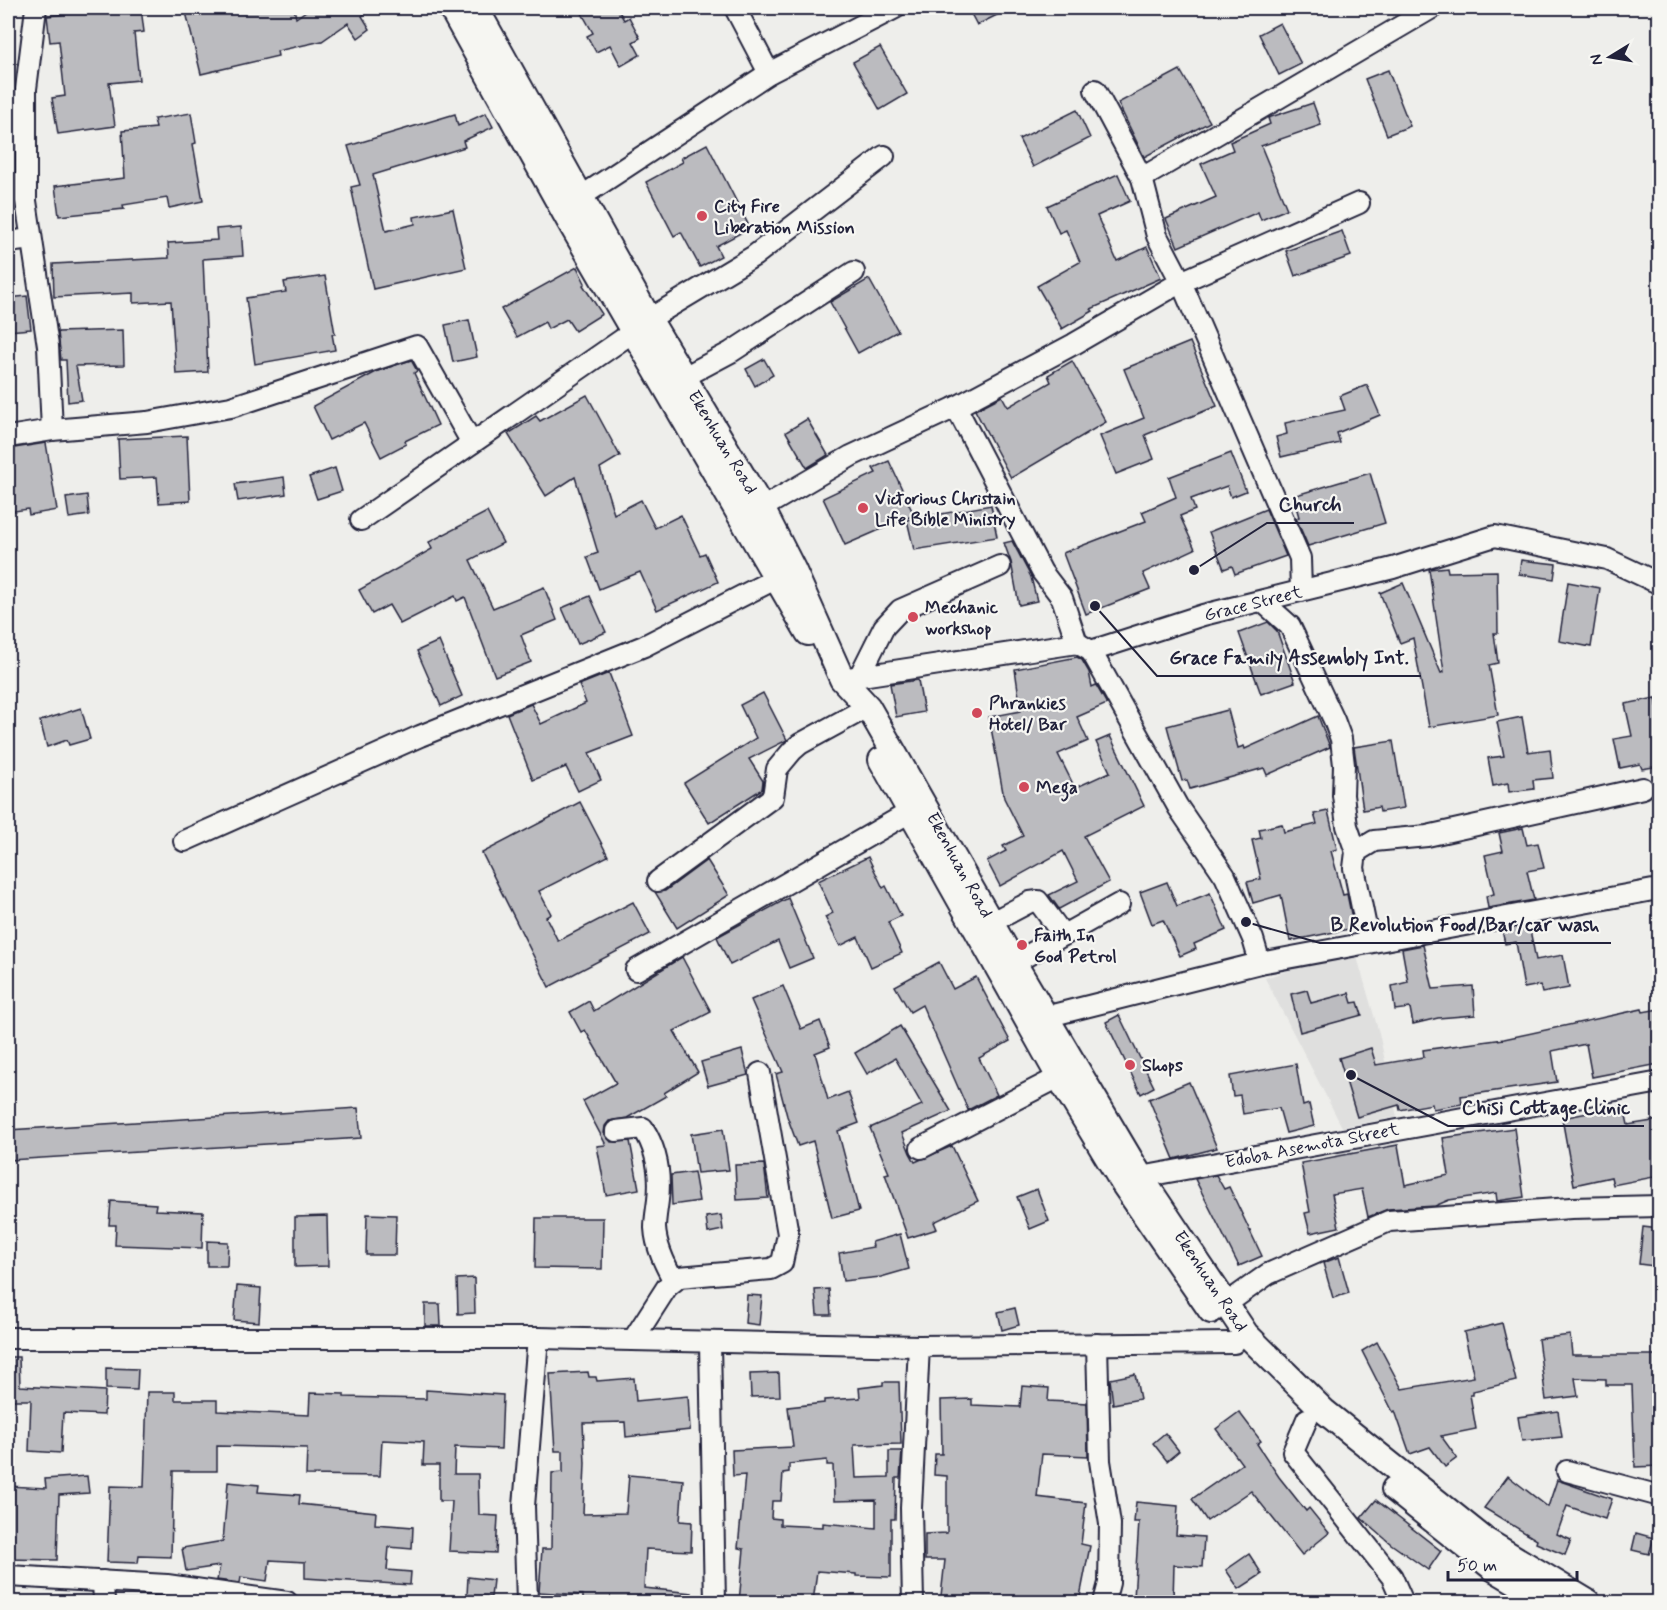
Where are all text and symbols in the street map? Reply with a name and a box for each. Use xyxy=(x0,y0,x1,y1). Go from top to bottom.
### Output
north arrow xyxy=(1580,27,1640,87)
text: N xyxy=(1585,52,1608,67)
place label: City Fire Liberation Mission xyxy=(714,195,855,240)
marker: City Fire Liberation Mission xyxy=(695,209,709,223)
street label: Ekenhuan Road xyxy=(682,386,763,499)
callout: Church xyxy=(1267,485,1354,523)
place label: Victorious Christain Life Bible Ministry xyxy=(875,487,1016,532)
text: Church xyxy=(1278,492,1342,519)
marker: Victorious Christain Life Bible Ministry xyxy=(856,501,870,515)
street label: Grace Street xyxy=(1202,580,1305,628)
place label: Mechanic workshop xyxy=(925,596,999,641)
marker: Mechanic workshop xyxy=(906,610,920,624)
callout: Grace Family Assembly Int. xyxy=(1157,638,1421,676)
text: Grace Family Assembly Int. xyxy=(1169,645,1409,672)
place label: Phrankies Hotel/ Bar xyxy=(989,692,1067,737)
marker: Phrankies Hotel/ Bar xyxy=(970,706,984,720)
place label: Mega xyxy=(1036,776,1078,802)
marker: Mega xyxy=(1017,780,1031,794)
street label: Ekenhuan Road xyxy=(920,808,998,923)
callout: B Revolution Food/Bar/car wash xyxy=(1320,905,1611,943)
text: B Revolution Food/Bar/car wash xyxy=(1331,912,1600,939)
place label: Faith In God Petrol xyxy=(1034,924,1117,969)
marker: Faith In God Petrol xyxy=(1015,938,1029,952)
place label: Shops xyxy=(1142,1054,1183,1078)
marker: Shops xyxy=(1123,1058,1137,1072)
callout: Chisi Cottage Clinic xyxy=(1448,1088,1644,1126)
text: Chisi Cottage Clinic xyxy=(1462,1095,1631,1122)
street label: Edoba Asemota Street xyxy=(1223,1117,1401,1175)
street label: Ekenhuan Road xyxy=(1167,1226,1253,1337)
scale bar xyxy=(1448,1544,1577,1582)
text: 50 m xyxy=(1457,1554,1497,1578)

